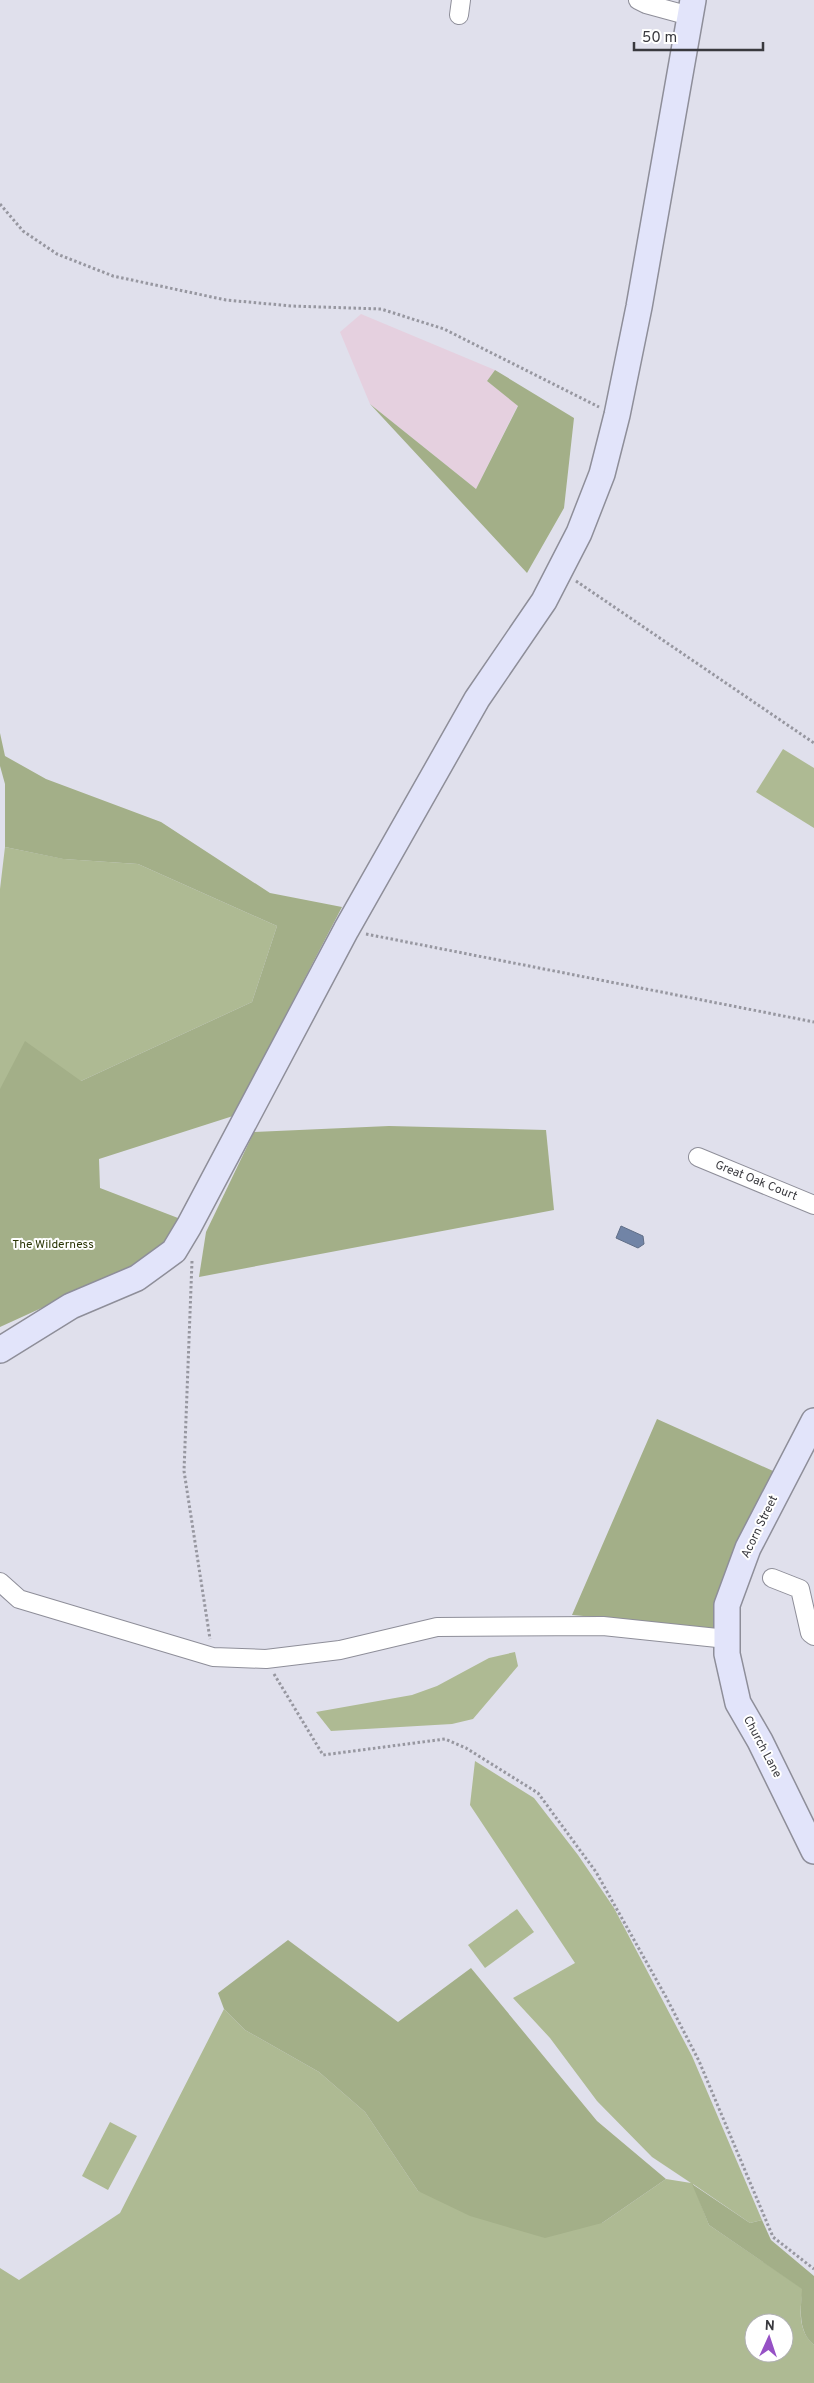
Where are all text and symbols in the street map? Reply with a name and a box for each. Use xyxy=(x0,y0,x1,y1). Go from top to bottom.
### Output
scale bar xyxy=(634,20,763,52)
text: 50 m xyxy=(642,29,677,48)
street label: Great Oak Court xyxy=(713,1157,799,1205)
park label: The Wilderness xyxy=(12,1237,94,1253)
street label: Acorn Street xyxy=(738,1493,782,1561)
street label: Church Lane xyxy=(739,1713,785,1781)
north arrow xyxy=(744,2313,794,2363)
text: N xyxy=(764,2318,775,2335)

